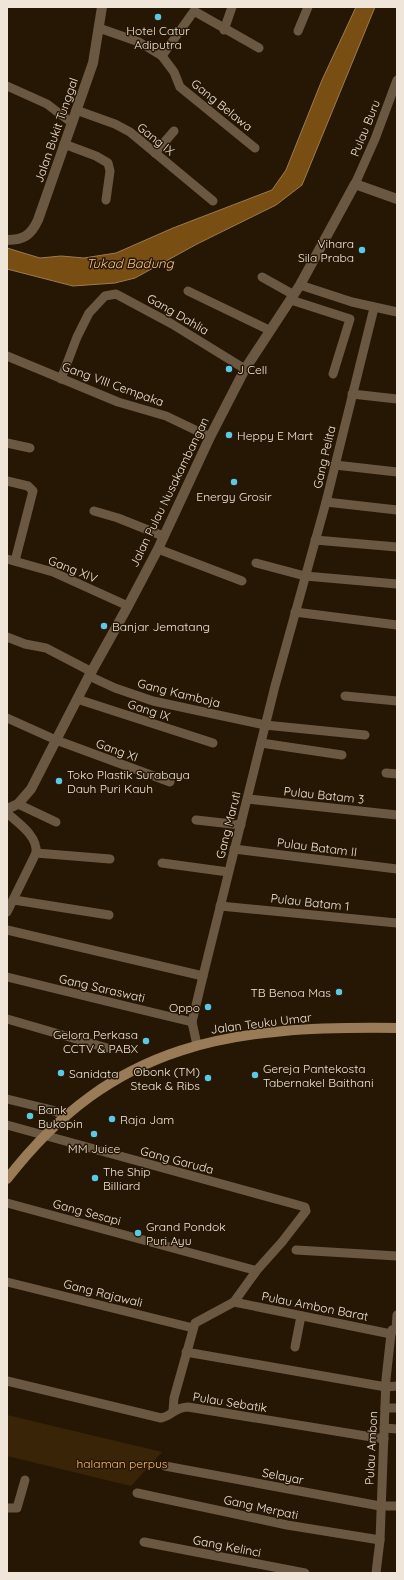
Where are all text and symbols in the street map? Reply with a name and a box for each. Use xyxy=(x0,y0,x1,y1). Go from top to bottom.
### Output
marker: Hotel Catur Adiputra xyxy=(153,12,163,22)
place label: Hotel Catur Adiputra xyxy=(126,23,190,52)
street label: Jalan Bukit Tunggal xyxy=(31,76,81,184)
street label: Gang Belawa xyxy=(188,76,256,134)
street label: Pulau Buru xyxy=(347,97,383,159)
street label: Gang IX xyxy=(134,119,178,159)
place label: Vihara Sila Praba xyxy=(298,236,354,265)
marker: Vihara Sila Praba xyxy=(357,245,367,255)
water label: Tukad Badung xyxy=(86,255,175,271)
street label: Gang Dahlia xyxy=(144,290,212,338)
street label: Gang VIII Cempaka xyxy=(60,359,166,409)
place label: J Cell xyxy=(237,362,267,377)
marker: J Cell xyxy=(224,364,234,374)
street label: Jalan Pulau Nusakambangan xyxy=(126,415,212,569)
street label: Gang Pelita xyxy=(309,424,339,490)
place label: Heppy E Mart xyxy=(237,428,313,443)
marker: Heppy E Mart xyxy=(224,430,234,440)
marker: Energy Grosir xyxy=(229,477,239,487)
place label: Energy Grosir xyxy=(196,489,272,504)
street label: Gang XIV xyxy=(46,552,100,586)
place label: Banjar Jematang xyxy=(112,619,210,634)
marker: Banjar Jematang xyxy=(99,621,109,631)
street label: Gang Kamboja xyxy=(136,675,222,711)
street label: Gang IX xyxy=(126,696,172,724)
street label: Gang XI xyxy=(94,735,140,765)
place label: Toko Plastik Surabaya Dauh Puri Kauh xyxy=(67,767,190,796)
marker: Toko Plastik Surabaya Dauh Puri Kauh xyxy=(54,776,64,786)
street label: Pulau Batam 3 xyxy=(283,783,365,807)
street label: Gang Maruti xyxy=(212,790,244,860)
street label: Pulau Batam II xyxy=(276,835,358,859)
street label: Pulau Batam 1 xyxy=(270,890,350,914)
street label: Gang Saraswati xyxy=(58,971,146,1005)
place label: TB Benoa Mas xyxy=(251,985,331,1000)
marker: TB Benoa Mas xyxy=(334,987,344,997)
place label: Oppo xyxy=(169,1000,200,1015)
marker: Oppo xyxy=(203,1002,213,1012)
street label: Jalan Teuku Umar xyxy=(210,1009,313,1037)
place label: Gelora Perkasa CCTV & PABX xyxy=(53,1027,138,1056)
marker: Gelora Perkasa CCTV & PABX xyxy=(141,1036,151,1046)
place label: Gereja Pantekosta Tabernakel Baithani xyxy=(263,1061,374,1090)
place label: Obonk (TM) Steak & Ribs xyxy=(131,1064,200,1093)
place label: Sanidata xyxy=(69,1066,118,1081)
marker: Sanidata xyxy=(56,1068,66,1078)
marker: Gereja Pantekosta Tabernakel Baithani xyxy=(250,1070,260,1080)
marker: Obonk (TM) Steak & Ribs xyxy=(203,1073,213,1083)
place label: Bank Bukopin xyxy=(38,1102,83,1131)
marker: Bank Bukopin xyxy=(25,1111,35,1121)
place label: Raja Jam xyxy=(120,1112,174,1127)
marker: Raja Jam xyxy=(107,1114,117,1124)
marker: MM Juice xyxy=(89,1129,99,1139)
place label: MM Juice xyxy=(68,1141,120,1156)
street label: Gang Garuda xyxy=(139,1143,215,1177)
place label: The Ship Billiard xyxy=(103,1164,151,1193)
marker: The Ship Billiard xyxy=(90,1173,100,1183)
street label: Gang Sesapi xyxy=(51,1196,123,1228)
place label: Grand Pondok Puri Ayu xyxy=(146,1219,226,1248)
marker: Grand Pondok Puri Ayu xyxy=(133,1228,143,1238)
street label: Gang Rajawali xyxy=(62,1276,144,1310)
street label: Pulau Ambon Barat xyxy=(260,1288,370,1324)
street label: Pulau Sebatik xyxy=(192,1389,268,1415)
street label: Pulau Ambon xyxy=(362,1411,380,1485)
park label: halaman perpus xyxy=(77,1456,168,1471)
street label: Selayar xyxy=(261,1465,306,1487)
street label: Gang Merpati xyxy=(222,1492,300,1522)
street label: Gang Kelinci xyxy=(192,1532,262,1560)

